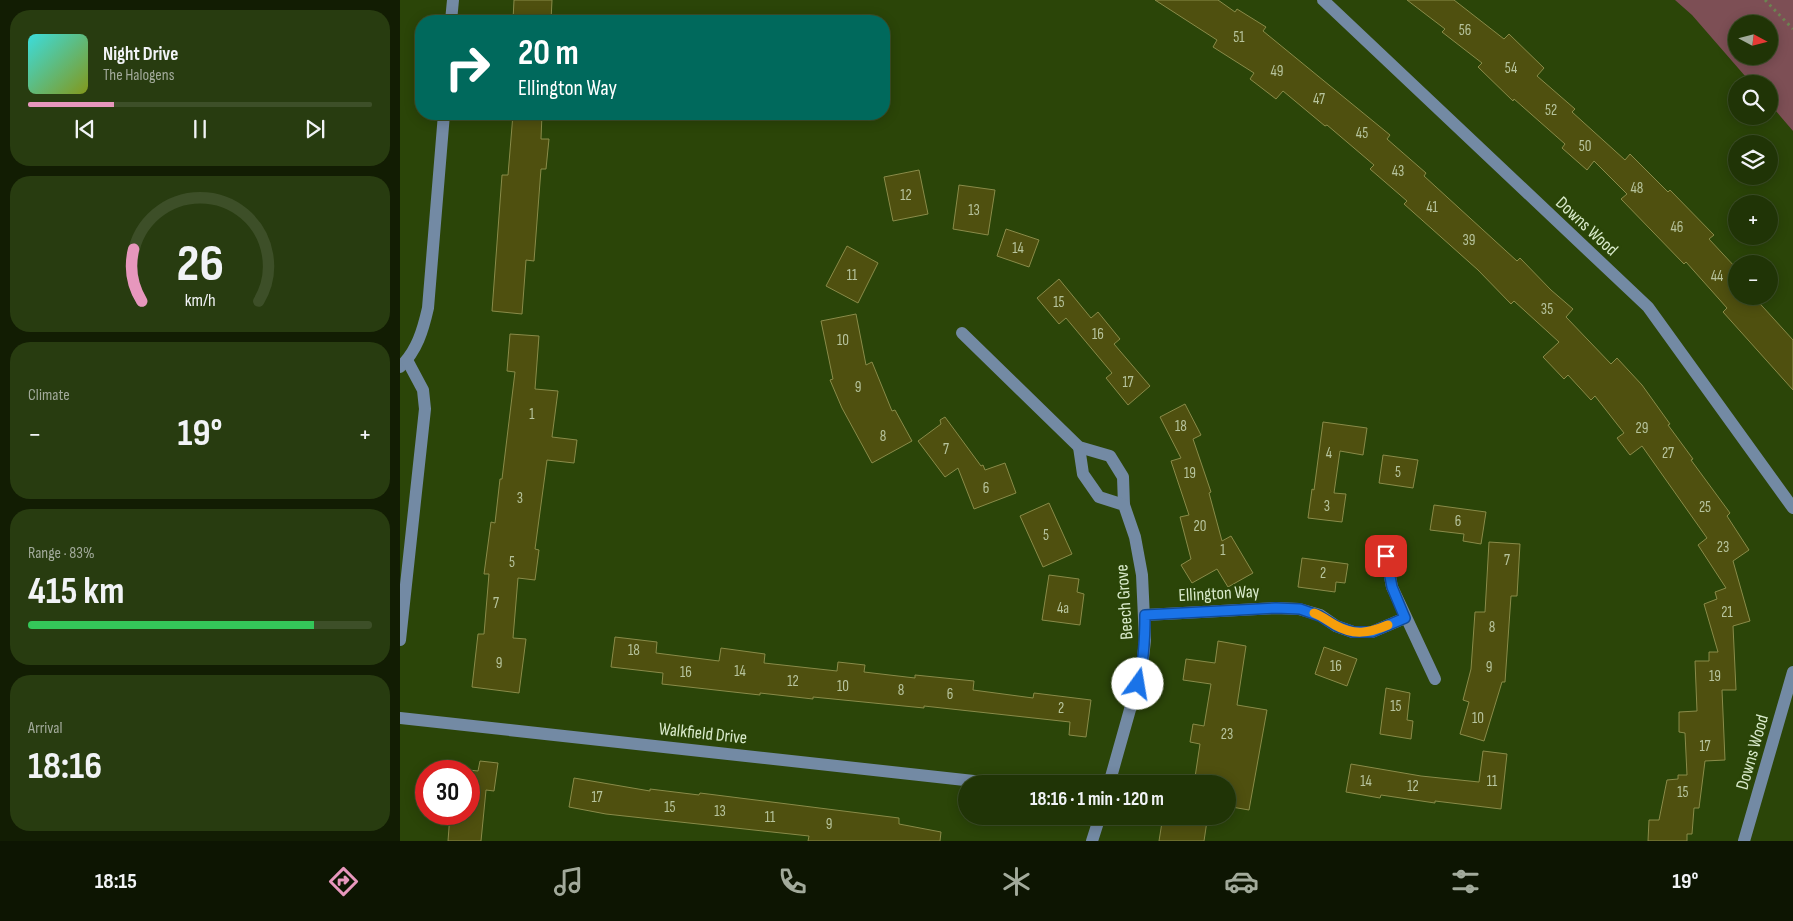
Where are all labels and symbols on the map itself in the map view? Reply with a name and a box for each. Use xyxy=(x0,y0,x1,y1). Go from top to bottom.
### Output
north arrow xyxy=(1728,15,1778,65)
house number: 56 xyxy=(1459,21,1471,40)
house number: 51 xyxy=(1233,28,1245,47)
house number: 54 xyxy=(1505,59,1517,78)
house number: 49 xyxy=(1271,62,1283,81)
house number: 47 xyxy=(1313,90,1325,109)
house number: 52 xyxy=(1545,101,1557,120)
house number: 45 xyxy=(1356,124,1368,143)
house number: 50 xyxy=(1579,137,1591,156)
house number: 43 xyxy=(1392,162,1404,181)
house number: 48 xyxy=(1631,179,1643,198)
house number: 12 xyxy=(900,186,912,205)
street label: Downs Wood xyxy=(1551,192,1622,260)
house number: 41 xyxy=(1426,198,1439,217)
house number: 13 xyxy=(968,201,980,220)
house number: 46 xyxy=(1671,218,1683,237)
house number: 39 xyxy=(1463,231,1475,250)
house number: 14 xyxy=(1012,239,1024,258)
house number: 11 xyxy=(847,266,858,285)
house number: 44 xyxy=(1711,267,1723,286)
house number: 15 xyxy=(1053,293,1065,312)
house number: 35 xyxy=(1541,300,1553,319)
house number: 16 xyxy=(1092,325,1104,344)
house number: 10 xyxy=(837,331,849,350)
house number: 17 xyxy=(1122,373,1134,392)
house number: 9 xyxy=(855,378,861,397)
house number: 1 xyxy=(529,405,535,424)
house number: 18 xyxy=(1175,417,1187,436)
house number: 29 xyxy=(1636,419,1648,438)
house number: 8 xyxy=(880,427,886,446)
house number: 7 xyxy=(943,440,949,459)
house number: 4 xyxy=(1326,444,1332,463)
house number: 27 xyxy=(1662,444,1674,463)
house number: 5 xyxy=(1395,463,1401,482)
house number: 19 xyxy=(1184,464,1196,483)
house number: 6 xyxy=(983,479,989,498)
house number: 3 xyxy=(517,489,523,508)
house number: 3 xyxy=(1324,497,1330,516)
house number: 25 xyxy=(1699,498,1711,517)
house number: 6 xyxy=(1455,512,1461,531)
house number: 20 xyxy=(1194,517,1206,536)
house number: 5 xyxy=(1043,526,1049,545)
pin xyxy=(1365,535,1407,577)
house number: 23 xyxy=(1717,538,1729,557)
house number: 1 xyxy=(1220,541,1226,560)
house number: 7 xyxy=(1504,551,1510,570)
house number: 5 xyxy=(509,553,515,572)
street label: Beech Grove xyxy=(1111,564,1138,640)
house number: 2 xyxy=(1320,564,1326,583)
street label: Ellington Way xyxy=(1178,581,1260,606)
house number: 7 xyxy=(493,594,499,613)
house number: 4a xyxy=(1057,599,1069,618)
house number: 21 xyxy=(1721,603,1733,622)
house number: 8 xyxy=(1489,618,1495,637)
house number: 18 xyxy=(628,641,640,660)
house number: 9 xyxy=(496,654,502,673)
position arrow xyxy=(1111,657,1163,709)
house number: 16 xyxy=(1330,657,1342,676)
house number: 9 xyxy=(1486,658,1492,677)
house number: 14 xyxy=(734,662,746,681)
house number: 16 xyxy=(680,663,692,682)
house number: 19 xyxy=(1709,667,1721,686)
house number: 12 xyxy=(787,672,799,691)
house number: 10 xyxy=(837,677,849,696)
house number: 8 xyxy=(898,681,904,700)
house number: 6 xyxy=(947,685,953,704)
house number: 15 xyxy=(1390,697,1402,716)
house number: 2 xyxy=(1058,699,1064,718)
house number: 10 xyxy=(1472,709,1484,728)
street label: Downs Wood xyxy=(1732,712,1773,792)
street label: Walkfield Drive xyxy=(658,718,748,749)
house number: 23 xyxy=(1221,725,1233,744)
house number: 17 xyxy=(1699,737,1711,756)
speed limit sign: 30 xyxy=(415,760,480,825)
house number: 14 xyxy=(1360,772,1372,791)
house number: 11 xyxy=(1487,772,1498,791)
house number: 12 xyxy=(1407,777,1419,796)
house number: 15 xyxy=(1677,783,1689,802)
house number: 17 xyxy=(591,788,603,807)
house number: 15 xyxy=(664,798,676,817)
house number: 13 xyxy=(714,802,726,821)
house number: 11 xyxy=(765,808,776,827)
house number: 9 xyxy=(826,815,832,834)

